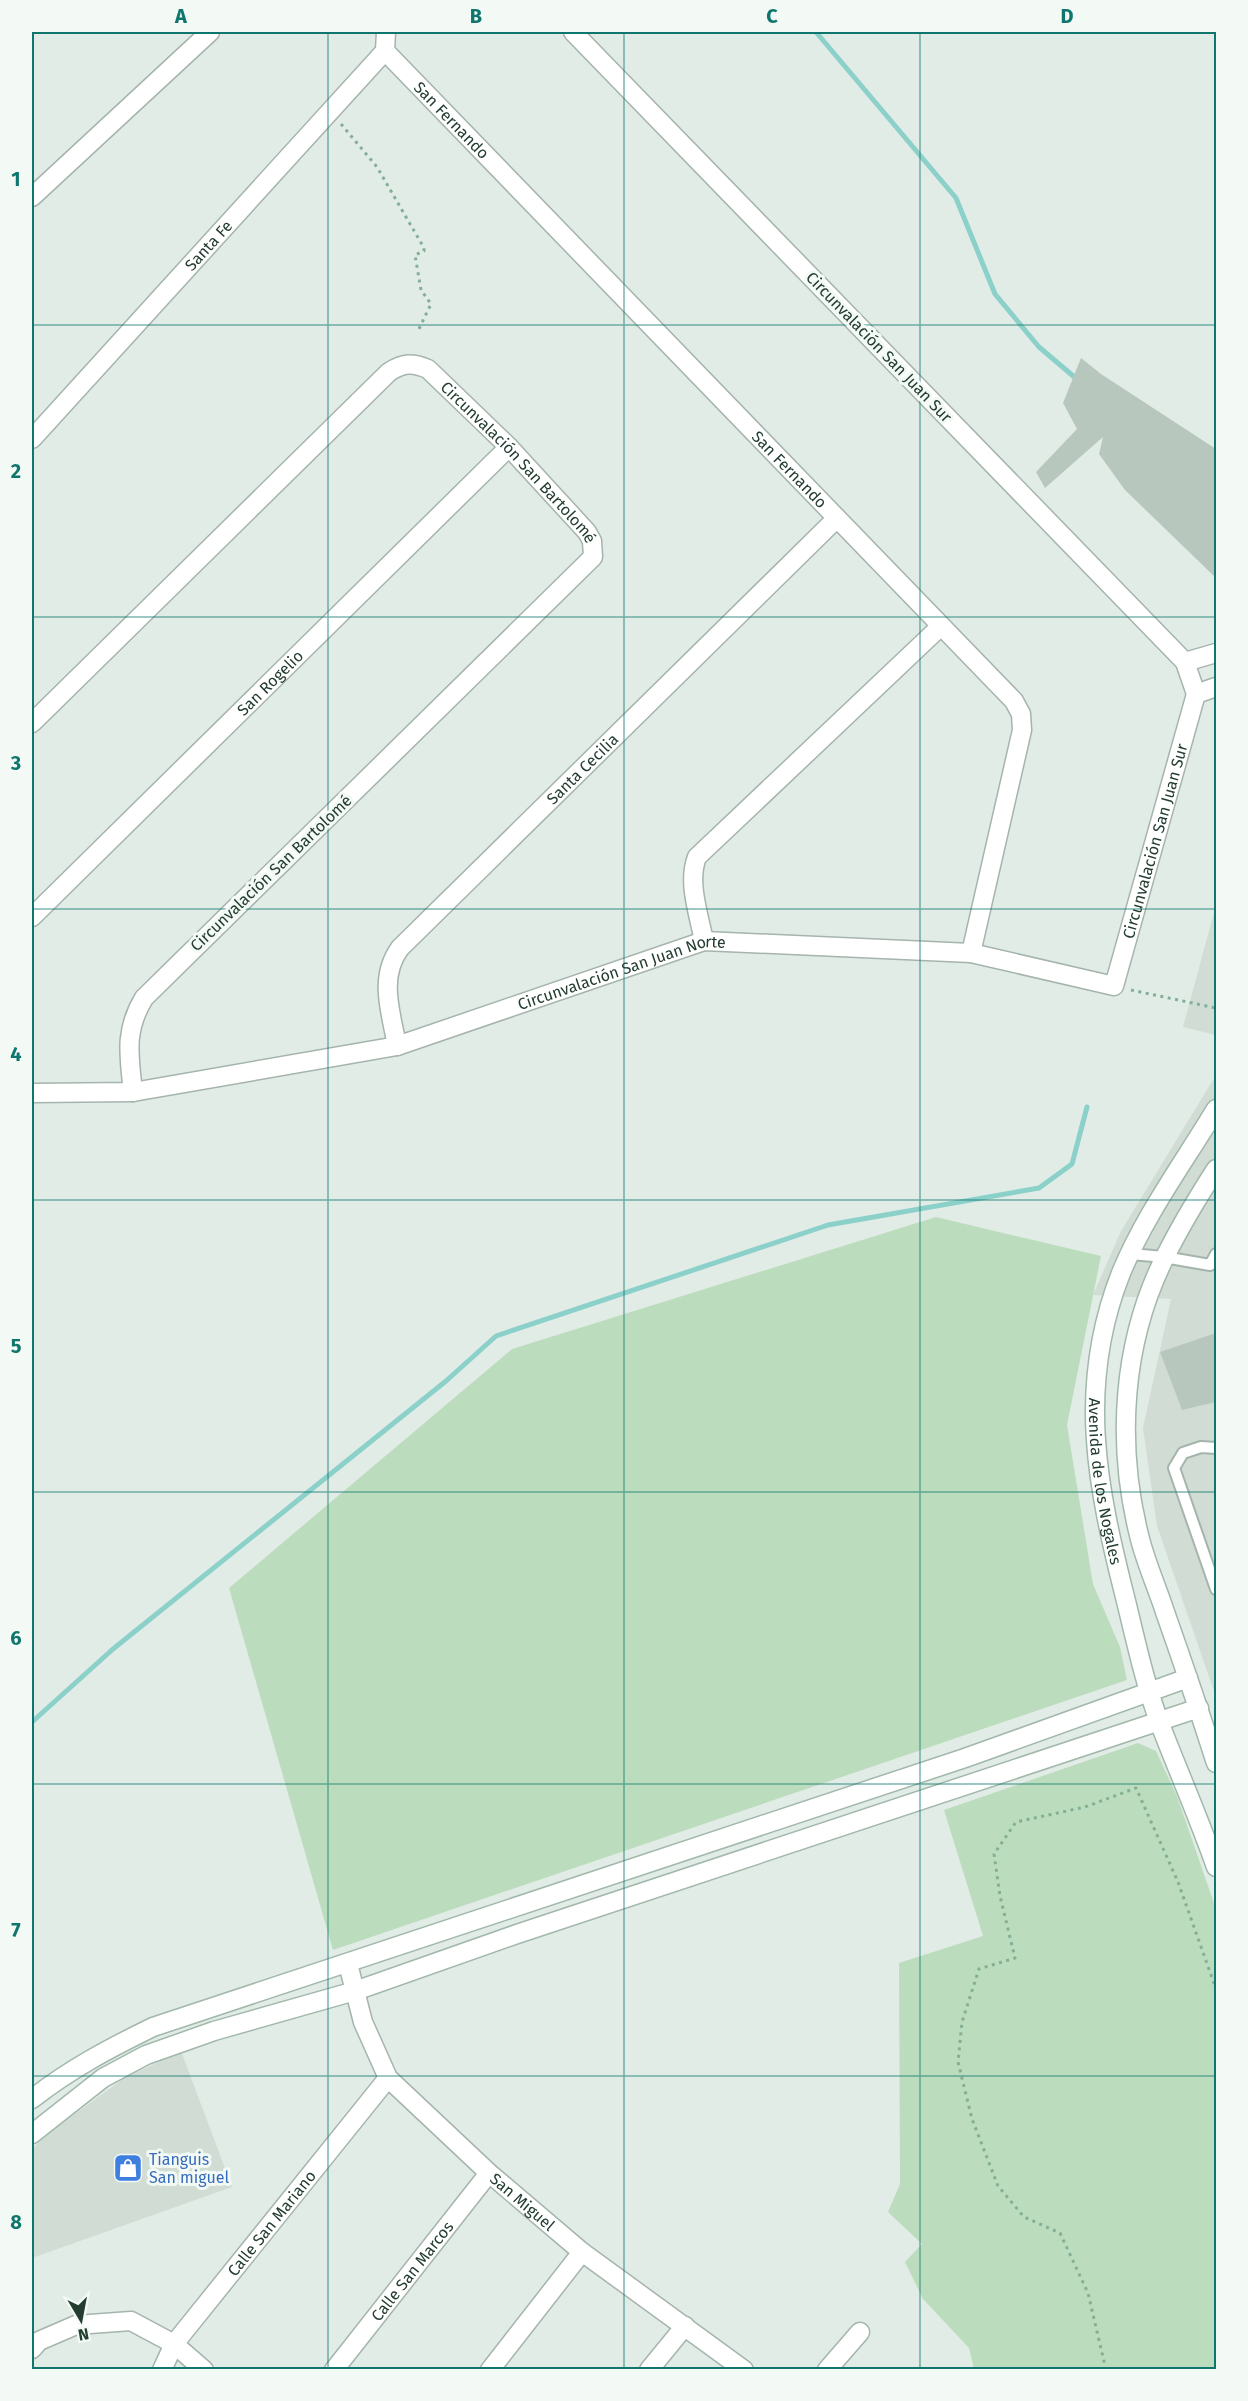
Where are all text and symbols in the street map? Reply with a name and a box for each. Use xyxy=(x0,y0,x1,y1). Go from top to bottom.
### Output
text: A xyxy=(174,4,188,28)
text: B xyxy=(470,4,482,28)
text: C xyxy=(766,4,778,28)
text: D xyxy=(1060,4,1074,28)
street label: San Fernando xyxy=(410,78,493,162)
text: 1 xyxy=(11,167,21,191)
street label: Santa Fe xyxy=(181,216,236,274)
street label: Circunvalación San Juan Sur xyxy=(802,268,956,427)
street label: Circunvalación San Bartolomé xyxy=(437,377,601,546)
street label: San Fernando xyxy=(748,427,831,512)
text: 2 xyxy=(11,459,21,483)
street label: San Rogelio xyxy=(233,646,307,719)
street label: Santa Cecilia xyxy=(542,729,622,808)
street label: Circunvalación San Juan Sur xyxy=(1118,741,1191,941)
text: 3 xyxy=(10,751,21,775)
street label: Circunvalación San Bartolomé xyxy=(186,791,356,955)
street label: Circunvalación San Juan Norte xyxy=(515,932,726,1014)
text: 4 xyxy=(10,1042,22,1066)
text: 5 xyxy=(11,1334,22,1358)
street label: Avenida de los Nogales xyxy=(1085,1398,1126,1566)
text: 6 xyxy=(10,1626,22,1650)
text: 7 xyxy=(11,1918,21,1942)
place label: Tianguis San miguel xyxy=(149,2150,229,2187)
shop icon: Tianguis San miguel xyxy=(112,2152,144,2184)
street label: Calle San Mariano xyxy=(223,2166,320,2280)
street label: San Miguel xyxy=(486,2169,559,2235)
text: 8 xyxy=(10,2210,22,2234)
street label: Calle San Marcos xyxy=(367,2217,457,2325)
north arrow xyxy=(51,2290,111,2350)
text: N xyxy=(77,2324,90,2345)

